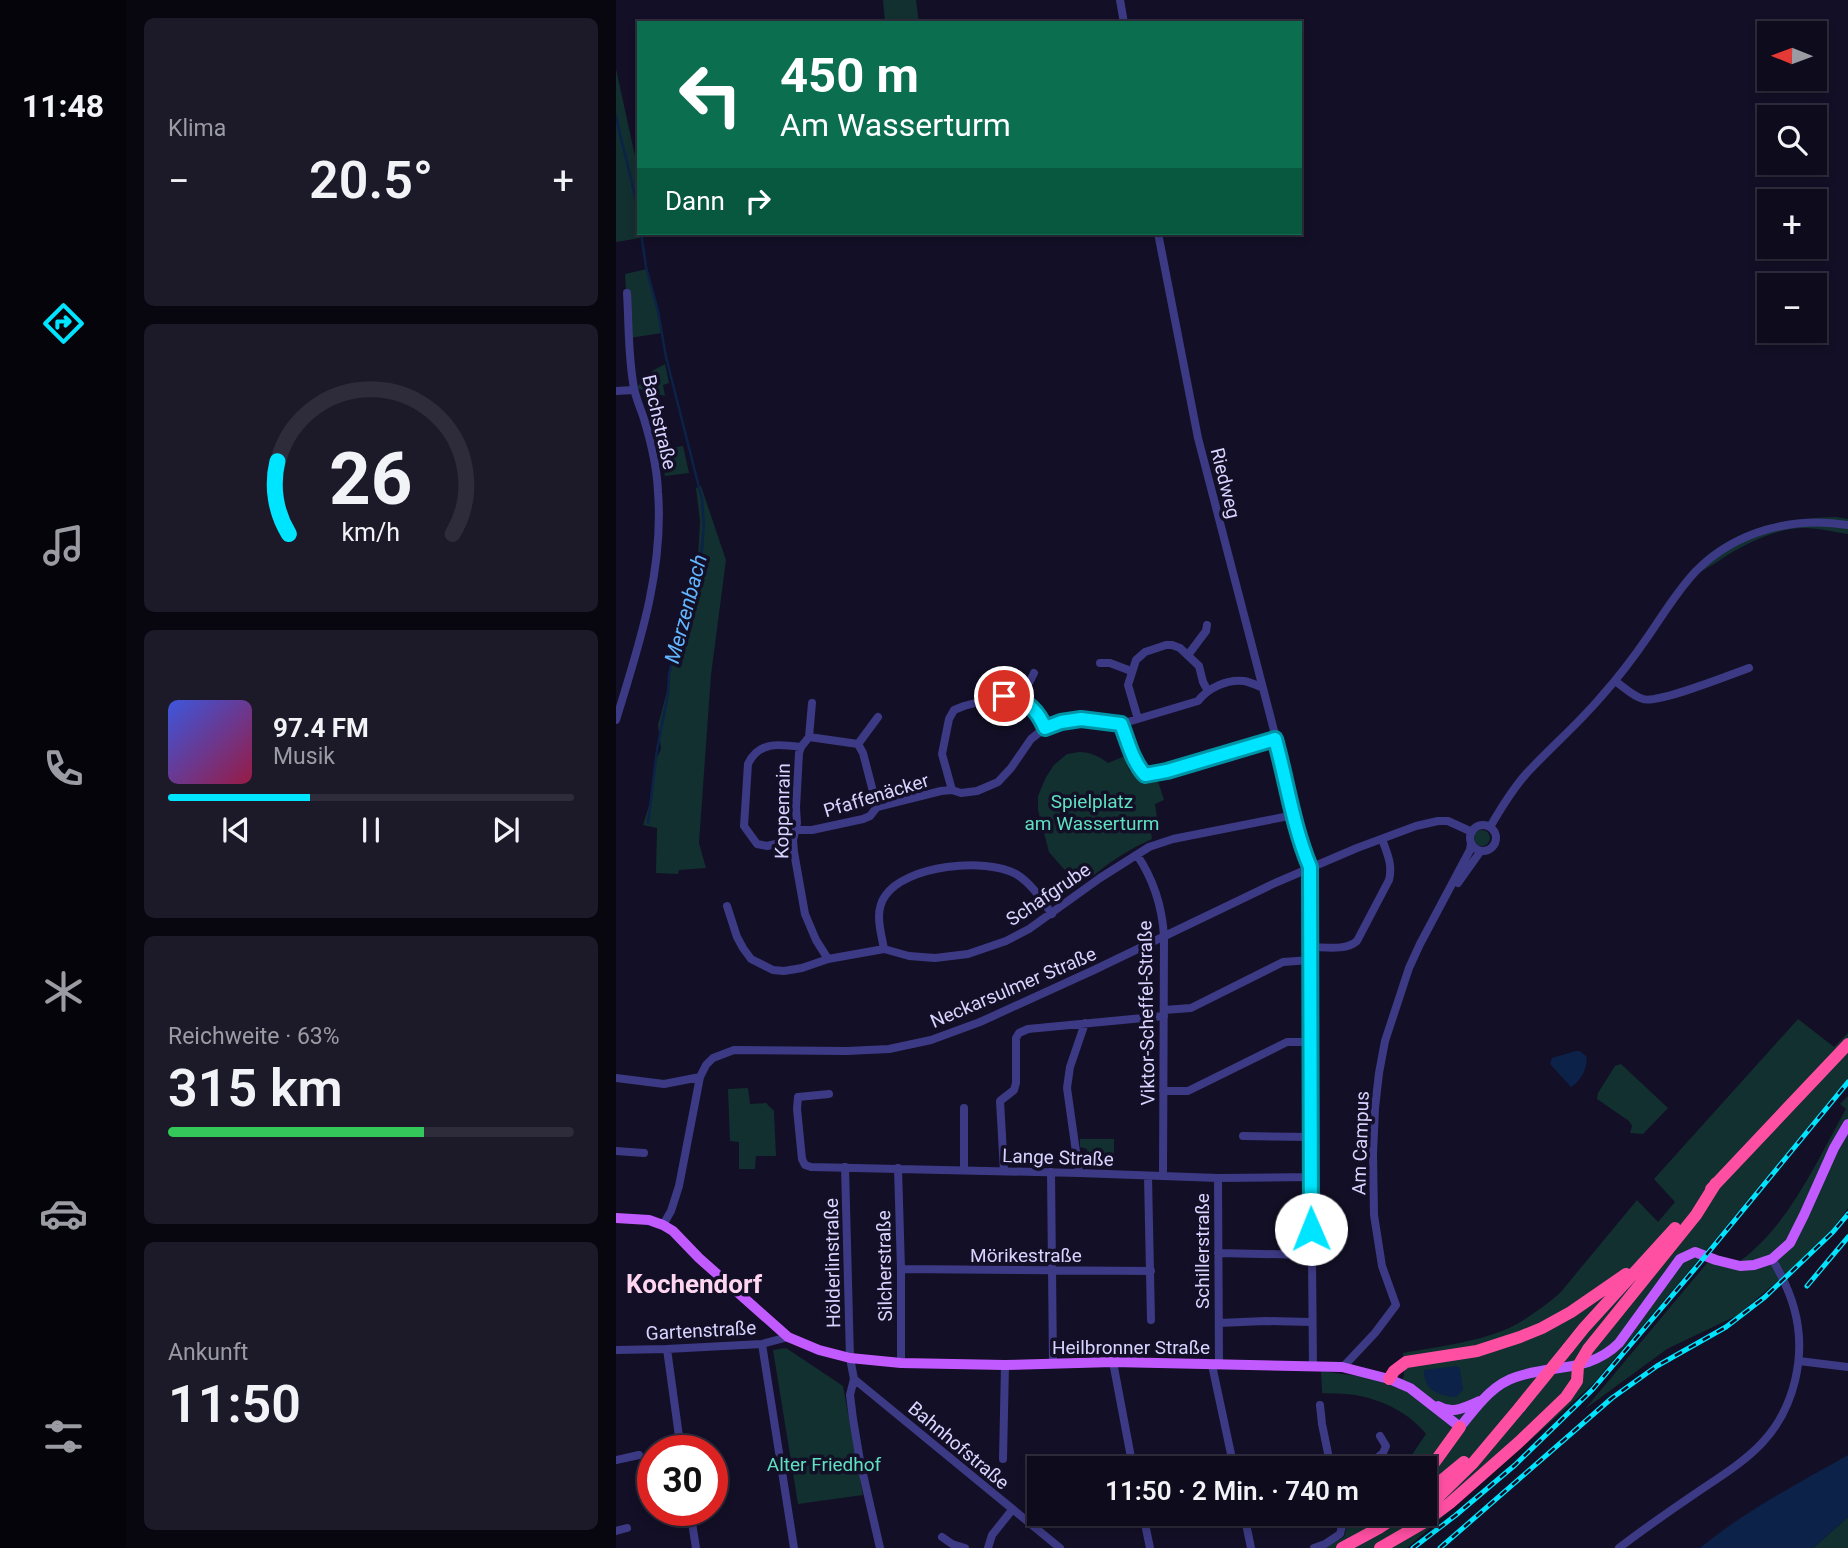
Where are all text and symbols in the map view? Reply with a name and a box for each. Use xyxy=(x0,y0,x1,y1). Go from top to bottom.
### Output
north arrow xyxy=(1757,21,1827,91)
map controls xyxy=(1757,21,1827,343)
text: 450 m xyxy=(780,47,919,104)
icon: left xyxy=(665,49,756,140)
text: 11:48 xyxy=(22,87,104,125)
button: search xyxy=(1757,105,1827,175)
text: Am Wasserturm xyxy=(780,106,1011,144)
text: Klima xyxy=(168,115,226,142)
text: 20.5° xyxy=(309,150,433,211)
text: − xyxy=(168,159,190,203)
text: + xyxy=(552,159,574,203)
icon: right xyxy=(739,182,777,220)
text: Dann xyxy=(665,186,725,216)
button: + xyxy=(1757,189,1827,259)
button: − xyxy=(1757,273,1827,343)
icon: directions xyxy=(39,299,88,348)
street label: Bachstraße xyxy=(637,373,682,472)
text: 26 xyxy=(329,436,413,522)
street label: Riedweg xyxy=(1206,445,1245,521)
text: km/h xyxy=(342,518,400,547)
icon: music xyxy=(39,521,88,570)
water label: Merzenbach xyxy=(660,552,712,666)
pin xyxy=(974,666,1034,726)
icon: arrive xyxy=(985,677,1023,715)
text: 97.4 FM xyxy=(273,713,369,743)
text: Musik xyxy=(273,743,335,770)
icon: phone xyxy=(39,744,88,793)
street label: Koppenrain xyxy=(770,763,795,859)
street label: Pfaffenäcker xyxy=(821,768,932,822)
park label: Spielplatz am Wasserturm xyxy=(1025,790,1159,835)
icon: previous xyxy=(217,811,255,849)
icon: pause xyxy=(352,811,390,849)
icon: next xyxy=(487,811,525,849)
street label: Schafgrube xyxy=(1002,858,1095,931)
street label: Viktor-Scheffel-Straße xyxy=(1133,920,1160,1106)
street label: Neckarsulmer Straße xyxy=(927,942,1100,1033)
icon: climate xyxy=(39,967,88,1016)
text: Reichweite · 63% xyxy=(168,1023,340,1050)
text: 315 km xyxy=(168,1058,343,1119)
street label: Am Campus xyxy=(1347,1091,1374,1195)
street label: Lange Straße xyxy=(1002,1144,1114,1171)
icon: car xyxy=(39,1189,88,1238)
position arrow xyxy=(1274,1192,1348,1266)
street label: Schillerstraße xyxy=(1191,1193,1214,1309)
street label: Hölderlinstraße xyxy=(820,1198,845,1328)
street label: Silcherstraße xyxy=(872,1210,897,1322)
street label: Mörikestraße xyxy=(970,1244,1082,1267)
district label: Kochendorf xyxy=(626,1269,763,1299)
street label: Gartenstraße xyxy=(645,1316,757,1345)
street label: Heilbronner Straße xyxy=(1052,1336,1210,1359)
text: Ankunft xyxy=(168,1339,248,1366)
text: 11:50 xyxy=(168,1374,301,1435)
street label: Bahnhofstraße xyxy=(903,1396,1014,1494)
icon: filters xyxy=(39,1412,88,1461)
speed limit sign: 30 xyxy=(637,1435,728,1526)
park label: Alter Friedhof xyxy=(767,1453,882,1476)
text: 11:50 · 2 Min. · 740 m xyxy=(1105,1476,1359,1506)

